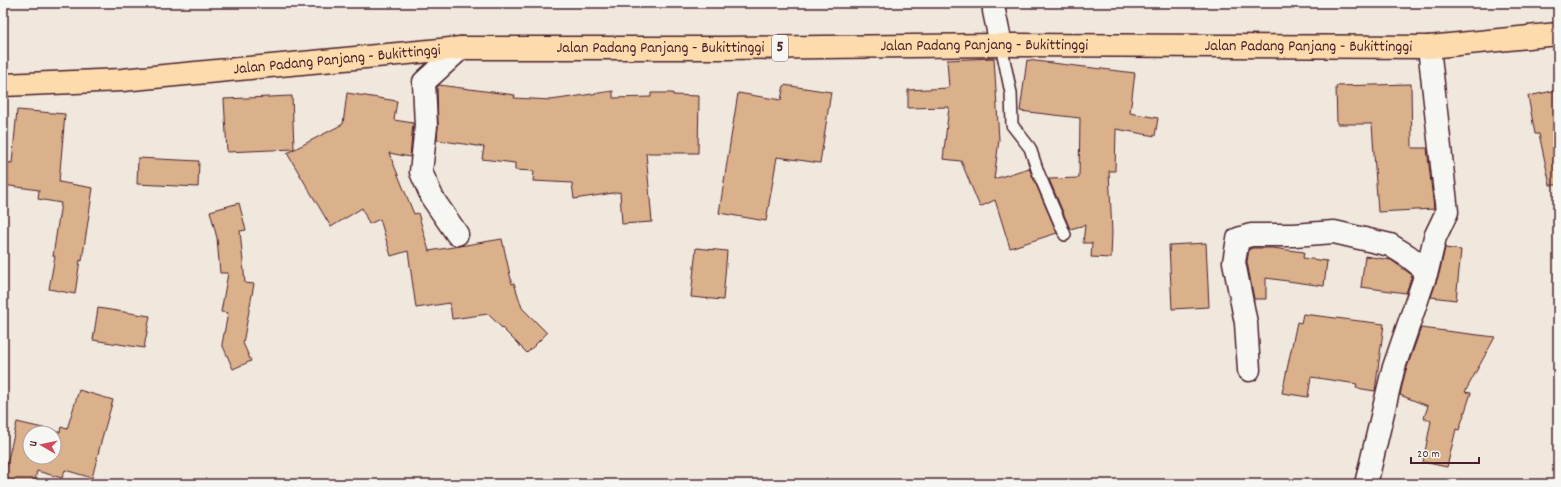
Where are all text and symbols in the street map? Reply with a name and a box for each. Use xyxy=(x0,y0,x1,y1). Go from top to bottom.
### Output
street label: Jalan Padang Panjang - Bukittinggi xyxy=(880,33,1088,58)
street label: Jalan Padang Panjang - Bukittinggi xyxy=(1204,34,1412,58)
road number: 5 xyxy=(772,35,788,61)
street label: Jalan Padang Panjang - Bukittinggi xyxy=(556,36,765,60)
street label: Jalan Padang Panjang - Bukittinggi xyxy=(232,38,442,81)
north arrow xyxy=(22,425,62,465)
scale bar xyxy=(1411,439,1479,465)
text: U xyxy=(26,440,42,448)
text: 20 m xyxy=(1417,446,1440,463)

